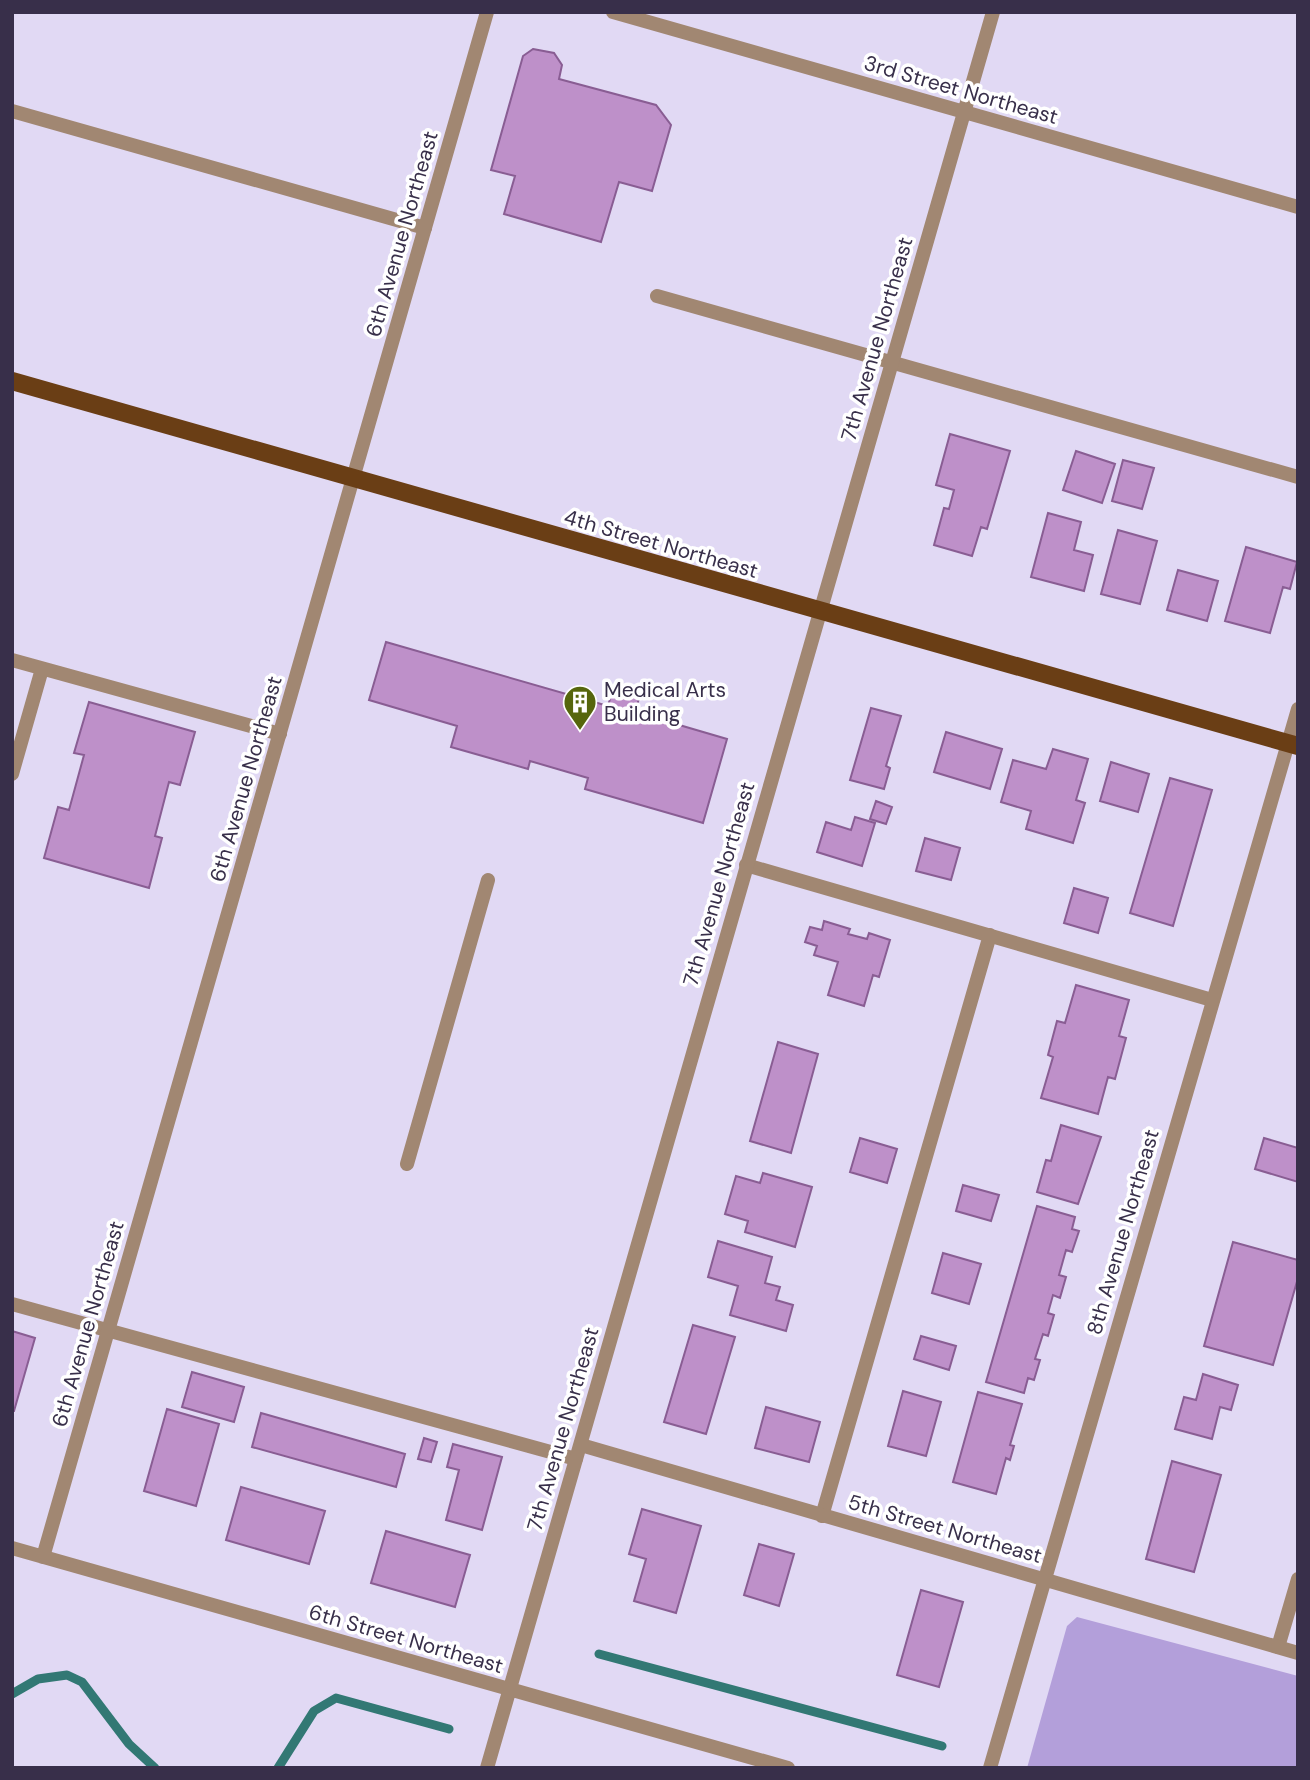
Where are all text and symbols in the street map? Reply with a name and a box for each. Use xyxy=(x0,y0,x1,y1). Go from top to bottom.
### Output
street label: 3rd Street Northeast xyxy=(861,49,1061,131)
street label: 6th Avenue Northeast xyxy=(359,128,445,340)
street label: 7th Avenue Northeast xyxy=(834,234,920,444)
street label: 4th Street Northeast xyxy=(561,503,761,585)
street label: 6th Avenue Northeast xyxy=(203,673,289,885)
place label: Medical Arts Building xyxy=(604,676,726,728)
building icon: Medical Arts Building xyxy=(561,683,599,732)
street label: 7th Avenue Northeast xyxy=(676,779,762,989)
street label: 8th Avenue Northeast xyxy=(1080,1126,1166,1338)
street label: 6th Avenue Northeast xyxy=(45,1218,131,1430)
street label: 7th Avenue Northeast xyxy=(520,1324,606,1534)
street label: 5th Street Northeast xyxy=(845,1488,1045,1570)
street label: 6th Street Northeast xyxy=(306,1598,506,1680)

